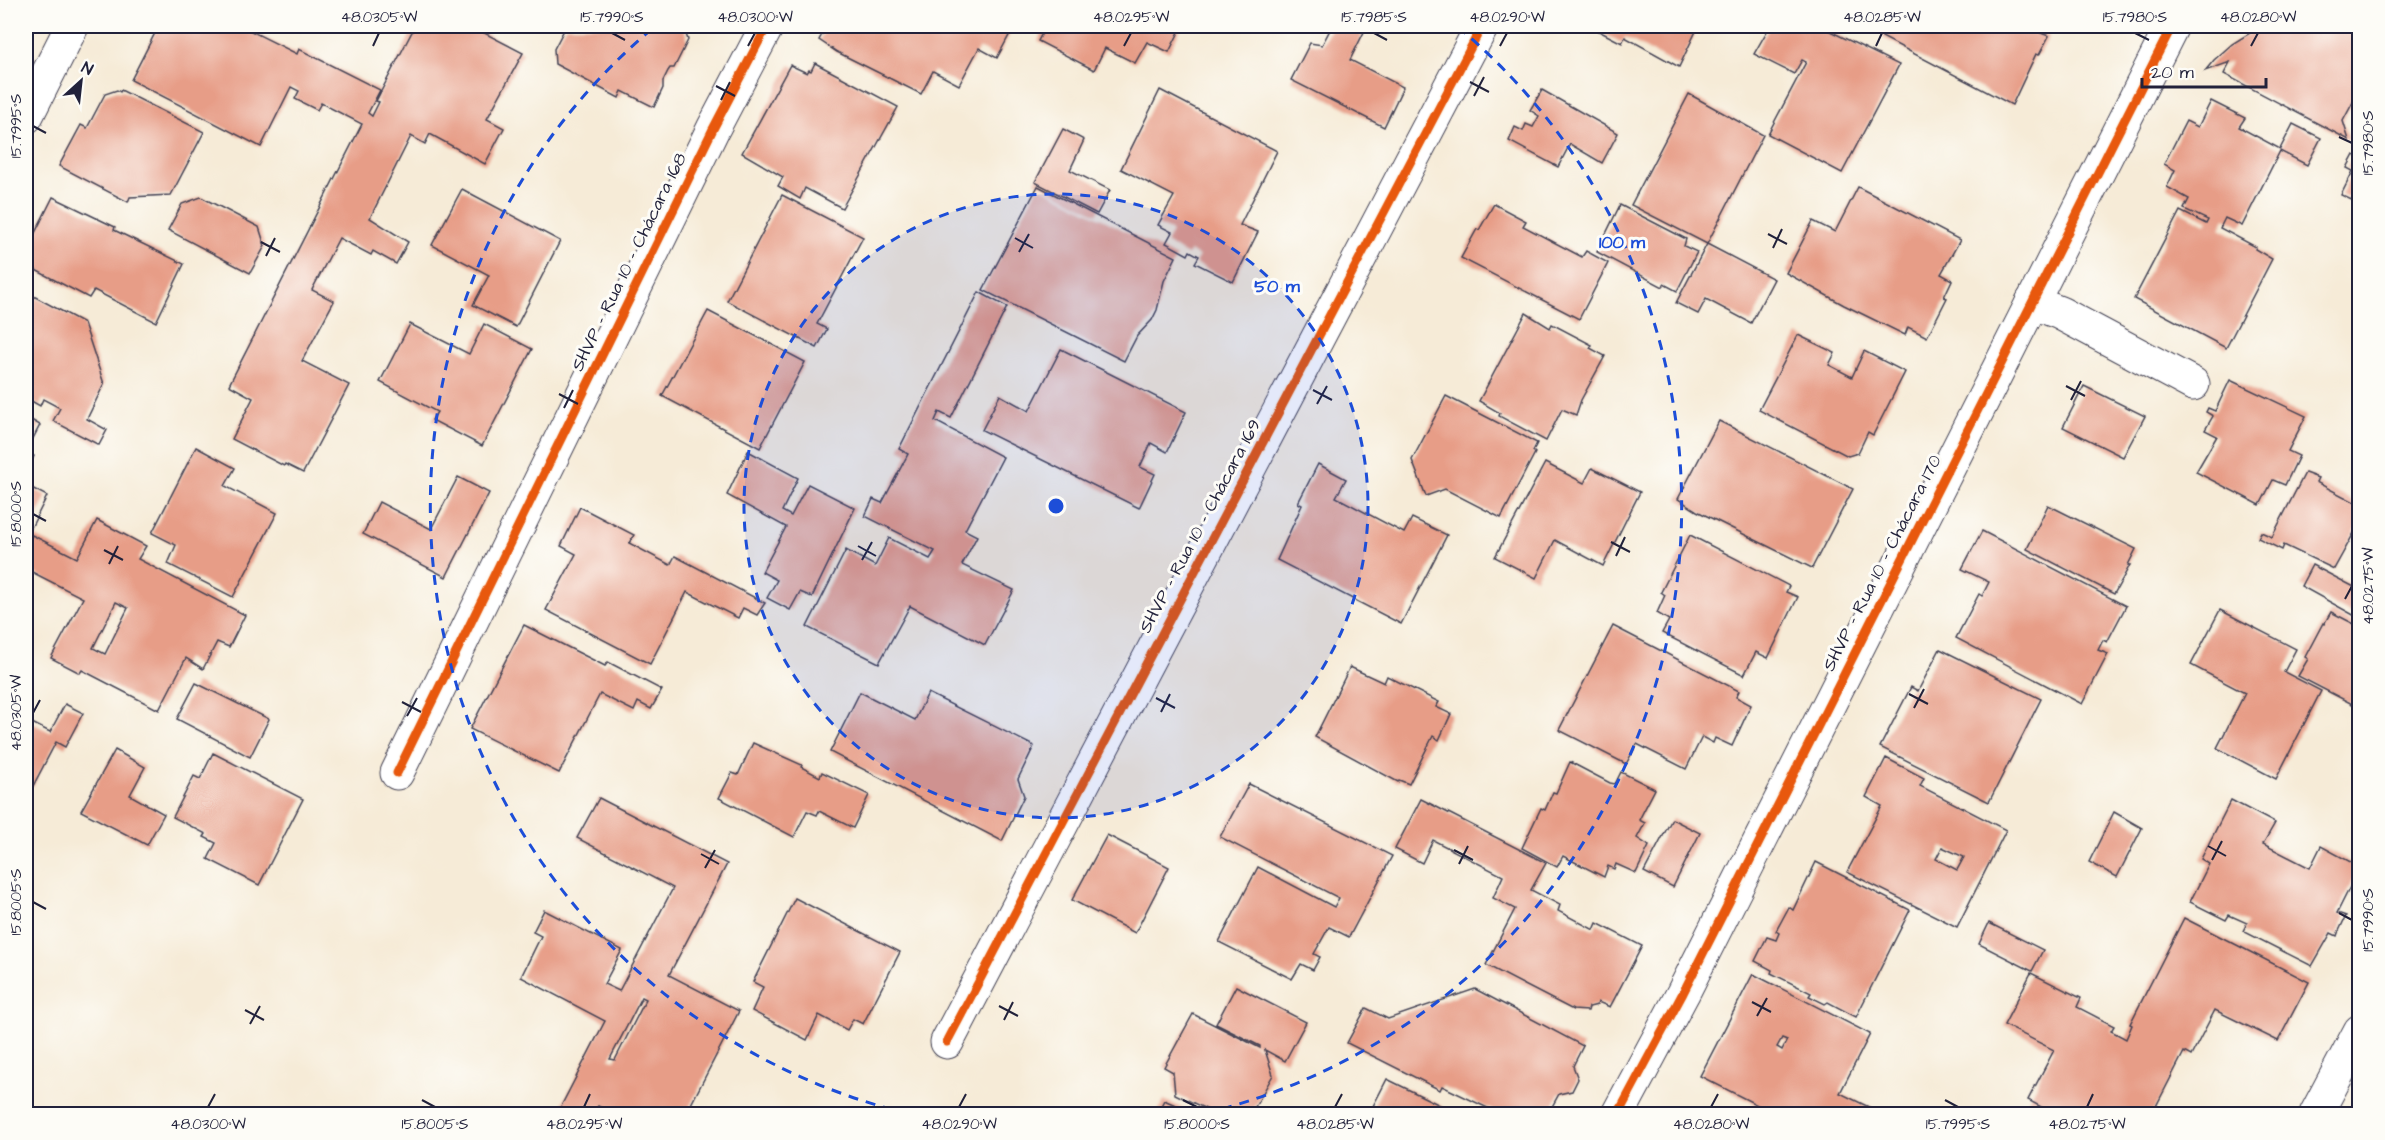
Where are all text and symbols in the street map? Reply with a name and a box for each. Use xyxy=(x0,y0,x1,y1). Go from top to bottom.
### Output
text: 48.0305°W xyxy=(341,7,417,28)
text: 15.7990°S xyxy=(580,7,644,28)
text: 48.0300°W xyxy=(717,7,793,28)
text: 48.0295°W xyxy=(1093,7,1169,28)
text: 15.7985°S xyxy=(1341,7,1407,28)
text: 48.0290°W xyxy=(1469,7,1545,28)
text: 48.0285°W xyxy=(1843,7,1921,28)
text: 15.7980°S xyxy=(2103,7,2168,28)
text: 48.0280°W xyxy=(2220,7,2296,28)
north arrow xyxy=(51,51,111,111)
scale bar xyxy=(2142,51,2266,89)
text: N xyxy=(78,56,97,81)
text: 20 m xyxy=(2151,60,2194,85)
text: 15.7995°S xyxy=(6,93,27,158)
text: 15.7980°S xyxy=(2358,110,2379,175)
street label: SHVP - Rua 10 - Chácara 168 xyxy=(565,148,693,375)
text: 100 m xyxy=(1599,230,1646,255)
text: 50 m xyxy=(1254,274,1301,299)
street label: SHVP - Rua 10 - Chácara 169 xyxy=(1133,415,1267,637)
street label: SHVP - Rua 10 - Chácara 170 xyxy=(1816,451,1948,675)
text: 15.8000°S xyxy=(6,481,27,547)
centre of rings xyxy=(1046,496,1066,516)
text: 48.0275°W xyxy=(2358,547,2379,625)
text: 48.0305°W xyxy=(6,675,27,751)
text: 15.8005°S xyxy=(6,868,27,935)
text: 15.7990°S xyxy=(2358,888,2379,952)
text: 48.0300°W xyxy=(170,1114,246,1135)
text: 15.8005°S xyxy=(402,1114,469,1135)
text: 48.0295°W xyxy=(546,1114,622,1135)
text: 48.0290°W xyxy=(921,1114,997,1135)
text: 15.8000°S xyxy=(1164,1114,1230,1135)
text: 48.0285°W xyxy=(1296,1114,1374,1135)
text: 48.0280°W xyxy=(1673,1114,1749,1135)
text: 15.7995°S xyxy=(1926,1114,1991,1135)
text: 48.0275°W xyxy=(2048,1114,2126,1135)

